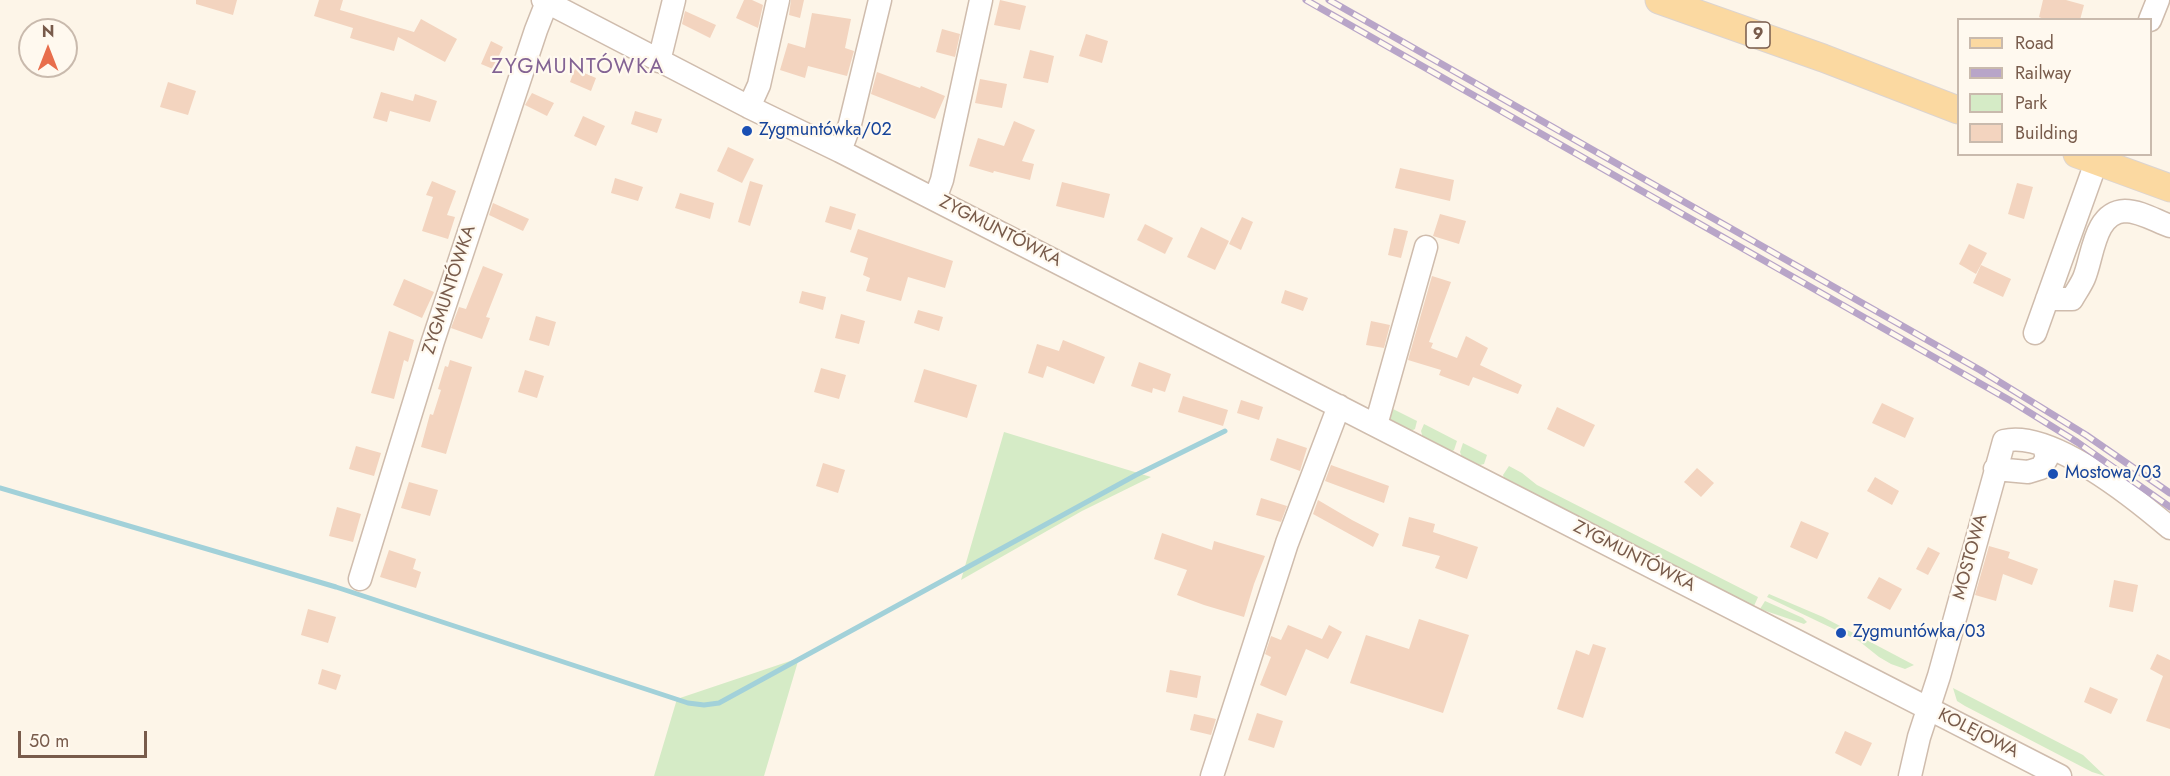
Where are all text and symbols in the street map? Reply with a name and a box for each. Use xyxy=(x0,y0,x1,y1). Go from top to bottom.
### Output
north arrow xyxy=(18,18,78,78)
legend xyxy=(1957,18,2152,156)
text: N xyxy=(42,20,54,43)
road number: 9 xyxy=(1746,22,1770,48)
text: Road xyxy=(2015,30,2054,56)
district label: ZYGMUNTÓWKA xyxy=(491,55,665,81)
text: Railway xyxy=(2015,60,2071,86)
text: Park xyxy=(2015,90,2047,116)
place label: Zygmuntówka/02 xyxy=(759,120,892,142)
text: Building xyxy=(2015,120,2078,146)
marker: Zygmuntówka/02 xyxy=(740,124,754,138)
street label: ZYGMUNTÓWKA xyxy=(935,192,1065,272)
street label: ZYGMUNTÓWKA xyxy=(419,223,481,357)
place label: Mostowa/03 xyxy=(2065,463,2161,485)
marker: Mostowa/03 xyxy=(2046,467,2060,481)
street label: MOSTOWA xyxy=(1949,512,1993,602)
street label: ZYGMUNTÓWKA xyxy=(1569,517,1699,597)
place label: Zygmuntówka/03 xyxy=(1853,622,1985,644)
marker: Zygmuntówka/03 xyxy=(1834,626,1848,640)
street label: KOLEJOWA xyxy=(1934,705,2022,763)
scale bar xyxy=(21,719,150,757)
text: 50 m xyxy=(29,728,69,754)

